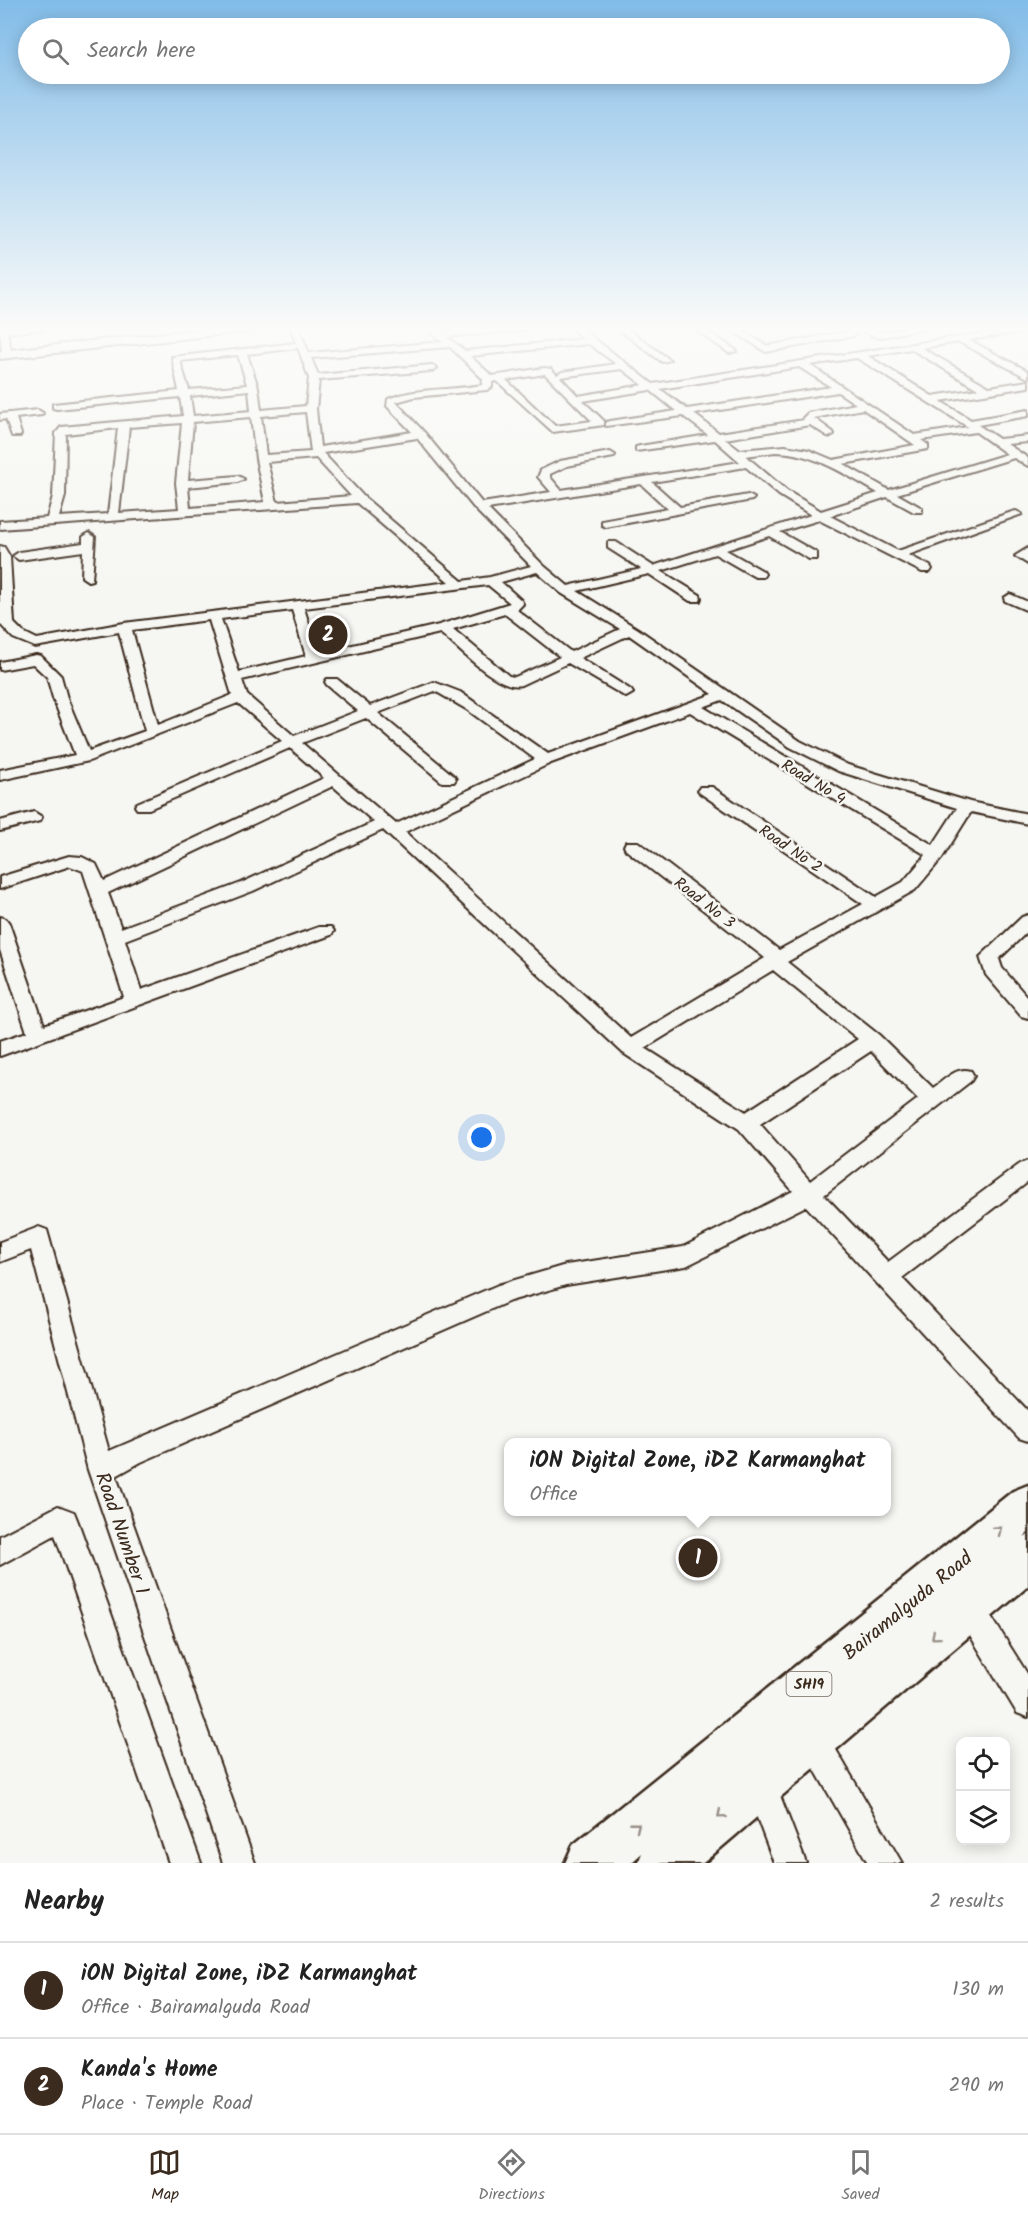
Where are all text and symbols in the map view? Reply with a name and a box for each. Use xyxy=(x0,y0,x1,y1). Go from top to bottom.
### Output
search box xyxy=(18,18,1010,84)
text: Search here xyxy=(87,34,195,69)
icon: search xyxy=(39,35,72,68)
pin: 2 xyxy=(308,612,348,658)
street label: Road No 4 xyxy=(776,753,851,812)
street label: Road No 2 xyxy=(753,819,827,880)
street label: Road No 3 xyxy=(668,871,740,935)
your location xyxy=(467,1123,496,1152)
popup xyxy=(504,1438,891,1516)
text: iON Digital Zone, iDZ Karmanghat xyxy=(529,1444,866,1479)
street label: Road Number 1 xyxy=(85,1468,157,1599)
text: Office xyxy=(529,1479,578,1511)
one-way arrow xyxy=(992,1526,1003,1537)
pin: 1 xyxy=(678,1536,718,1580)
street label: Bairamalguda Road xyxy=(836,1543,981,1669)
one-way arrow xyxy=(931,1628,942,1639)
road number: SH19 xyxy=(786,1672,832,1696)
map controls xyxy=(956,1737,1010,1845)
button: locate xyxy=(956,1737,1010,1791)
button: layers xyxy=(956,1791,1010,1845)
one-way arrow xyxy=(717,1808,728,1819)
one-way arrow xyxy=(629,1822,640,1833)
text: Nearby xyxy=(24,1881,104,1923)
text: 2 results xyxy=(929,1886,1004,1918)
text: iON Digital Zone, iDZ Karmanghat xyxy=(81,1957,417,1992)
text: 1 xyxy=(40,1974,47,2006)
text: 130 m xyxy=(952,1974,1004,2006)
text: Office · Bairamalguda Road xyxy=(81,1992,310,2024)
text: Kanda's Home xyxy=(81,2053,217,2088)
text: 2 xyxy=(38,2070,49,2102)
text: 290 m xyxy=(949,2070,1004,2102)
text: Place · Temple Road xyxy=(81,2088,252,2120)
tab: Map xyxy=(148,2146,181,2207)
tab: Directions xyxy=(478,2146,545,2207)
tab: Saved xyxy=(842,2146,880,2207)

